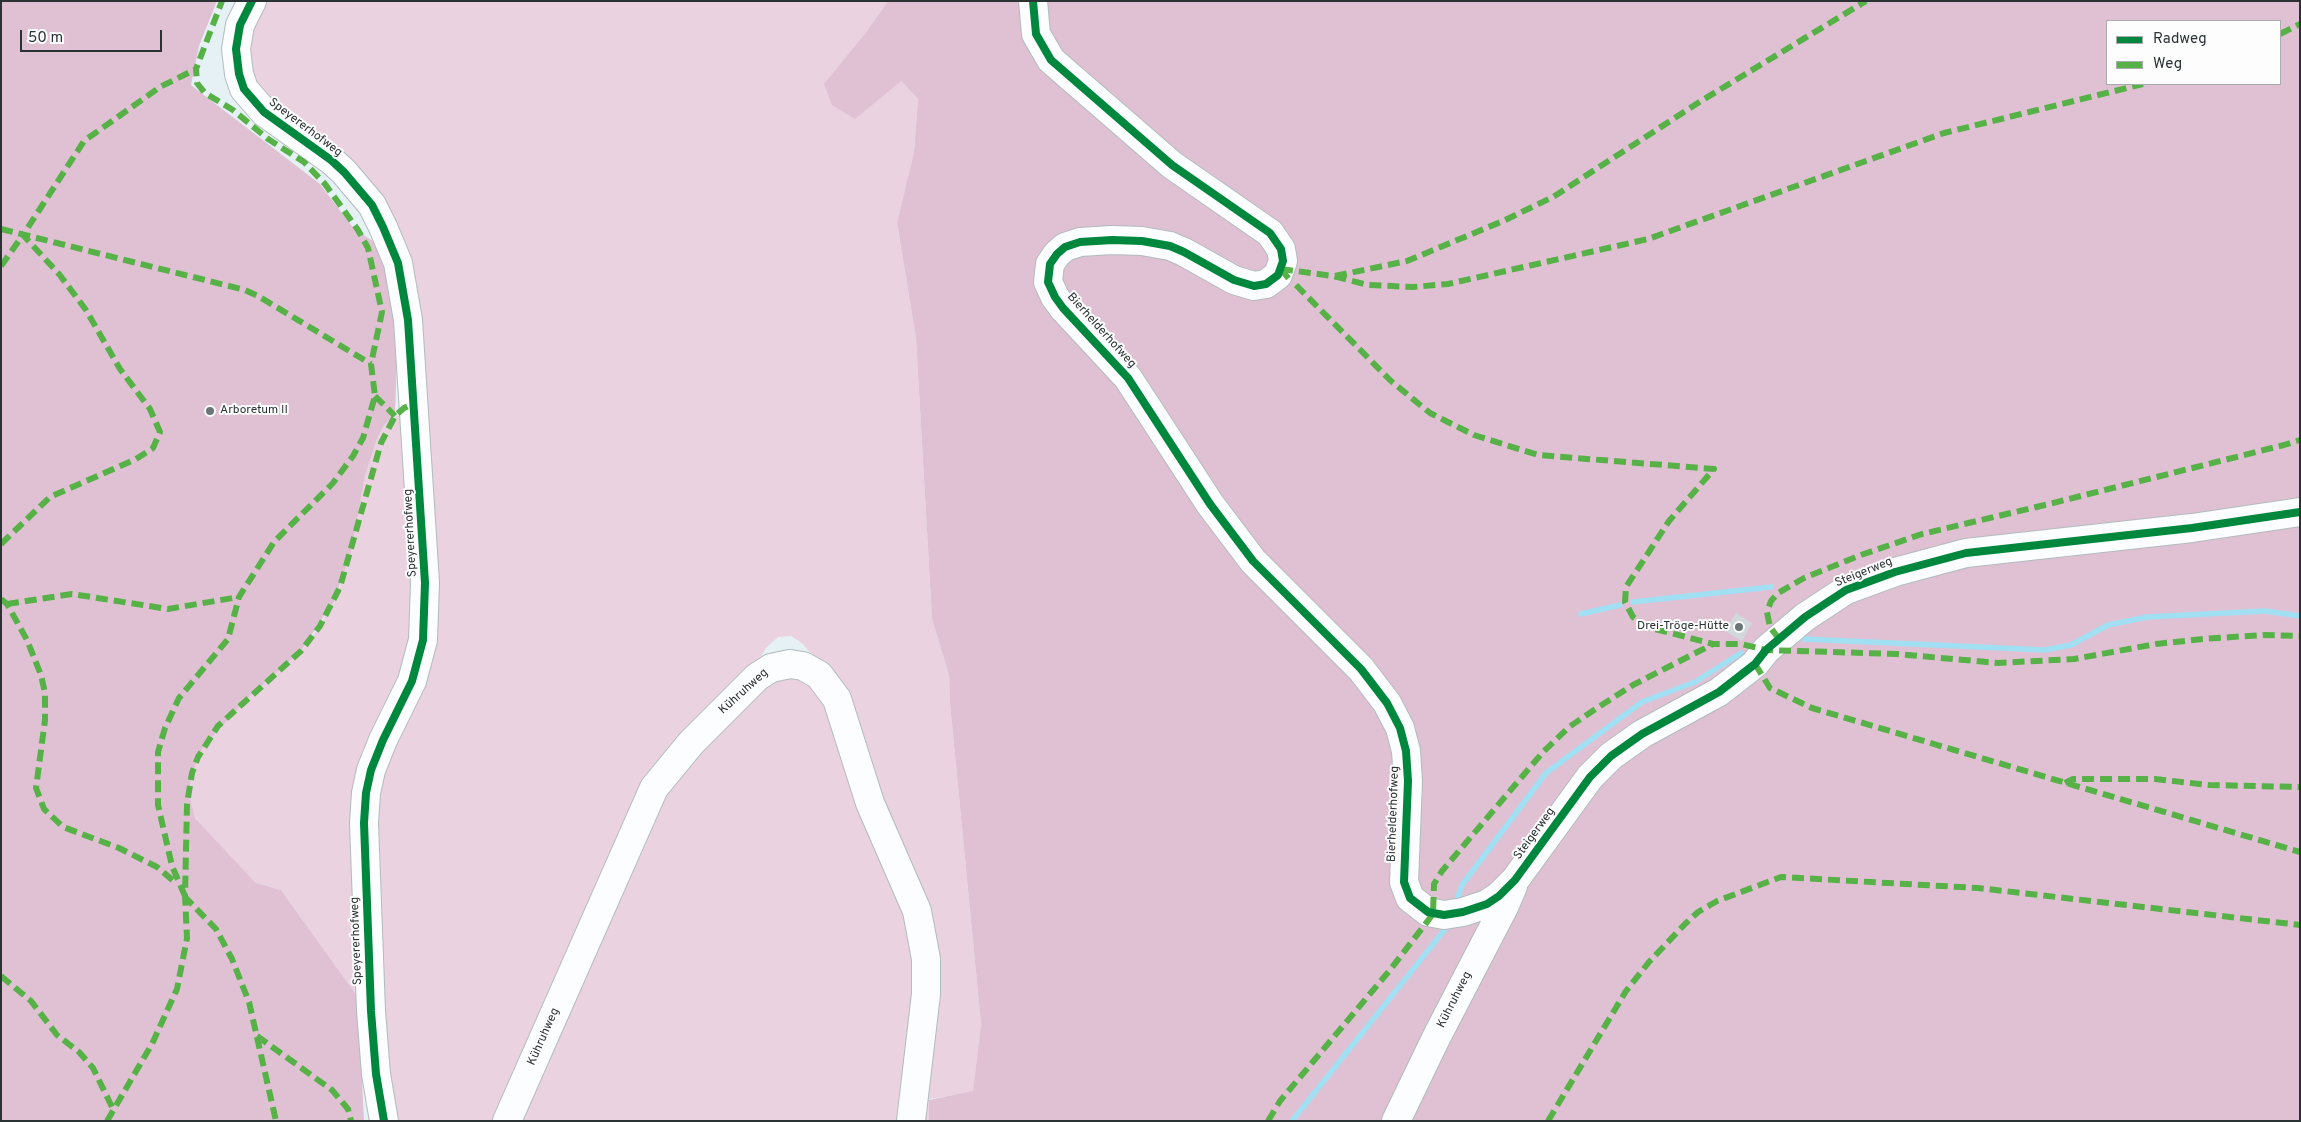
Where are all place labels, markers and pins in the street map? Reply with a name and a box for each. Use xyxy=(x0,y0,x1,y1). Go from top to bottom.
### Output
place label: Arboretum II xyxy=(220,404,288,418)
marker: Arboretum II xyxy=(204,405,216,417)
place label: Drei-Tröge-Hütte xyxy=(1637,620,1729,634)
marker: Drei-Tröge-Hütte xyxy=(1733,621,1745,633)

